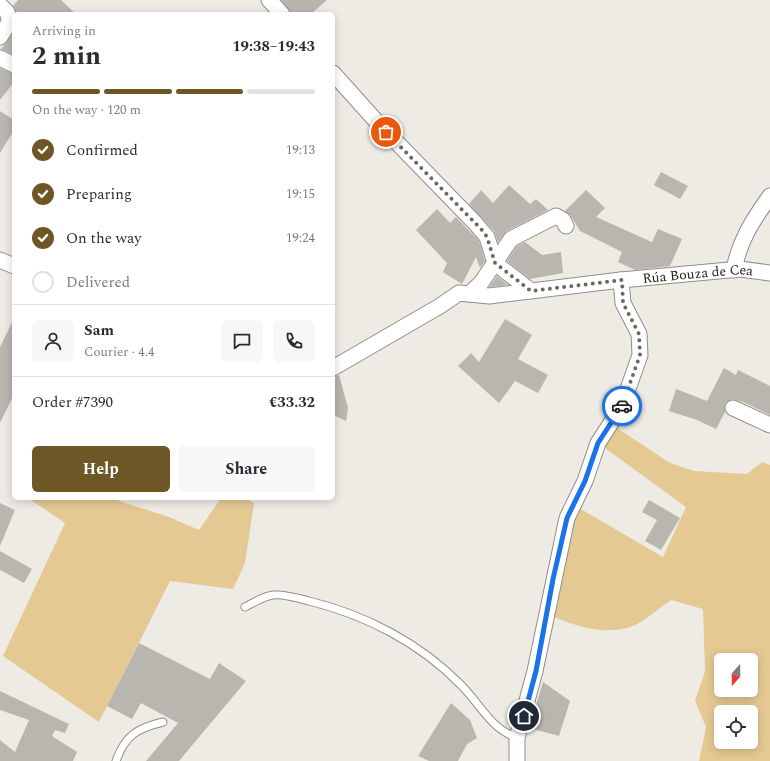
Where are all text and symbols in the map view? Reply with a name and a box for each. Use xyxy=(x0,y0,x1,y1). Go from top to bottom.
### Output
text: Arriving in xyxy=(32,21,96,41)
text: 19:38–19:43 xyxy=(232,35,315,58)
text: 2 min xyxy=(32,36,101,76)
text: On the way · 120 m xyxy=(32,100,141,120)
pin xyxy=(369,115,403,149)
icon: bag xyxy=(375,121,397,143)
icon: check xyxy=(32,139,54,161)
text: Confirmed xyxy=(66,139,138,162)
text: 19:13 xyxy=(286,140,315,160)
icon: check xyxy=(32,183,54,205)
text: Preparing xyxy=(66,183,132,206)
text: 19:15 xyxy=(286,184,315,204)
icon: check xyxy=(32,227,54,249)
text: On the way xyxy=(66,227,141,250)
text: 19:24 xyxy=(286,228,315,248)
street label: Rúa Bouza de Cea xyxy=(641,259,755,289)
text: Delivered xyxy=(66,271,130,294)
text: Sam xyxy=(84,319,114,342)
button: person xyxy=(32,320,74,362)
button: chat xyxy=(221,320,263,362)
button: phone xyxy=(273,320,315,362)
text: Courier · 4.4 xyxy=(84,342,154,362)
courier xyxy=(602,386,642,426)
text: Order #7390 xyxy=(32,391,113,414)
text: €33.32 xyxy=(269,391,315,414)
icon: car xyxy=(611,395,633,417)
button: Help xyxy=(32,446,170,492)
button: Share xyxy=(178,446,315,492)
north arrow xyxy=(714,653,758,697)
map controls xyxy=(714,653,758,749)
pin xyxy=(507,699,541,733)
icon: home xyxy=(513,705,535,727)
button: locate xyxy=(714,705,758,749)

